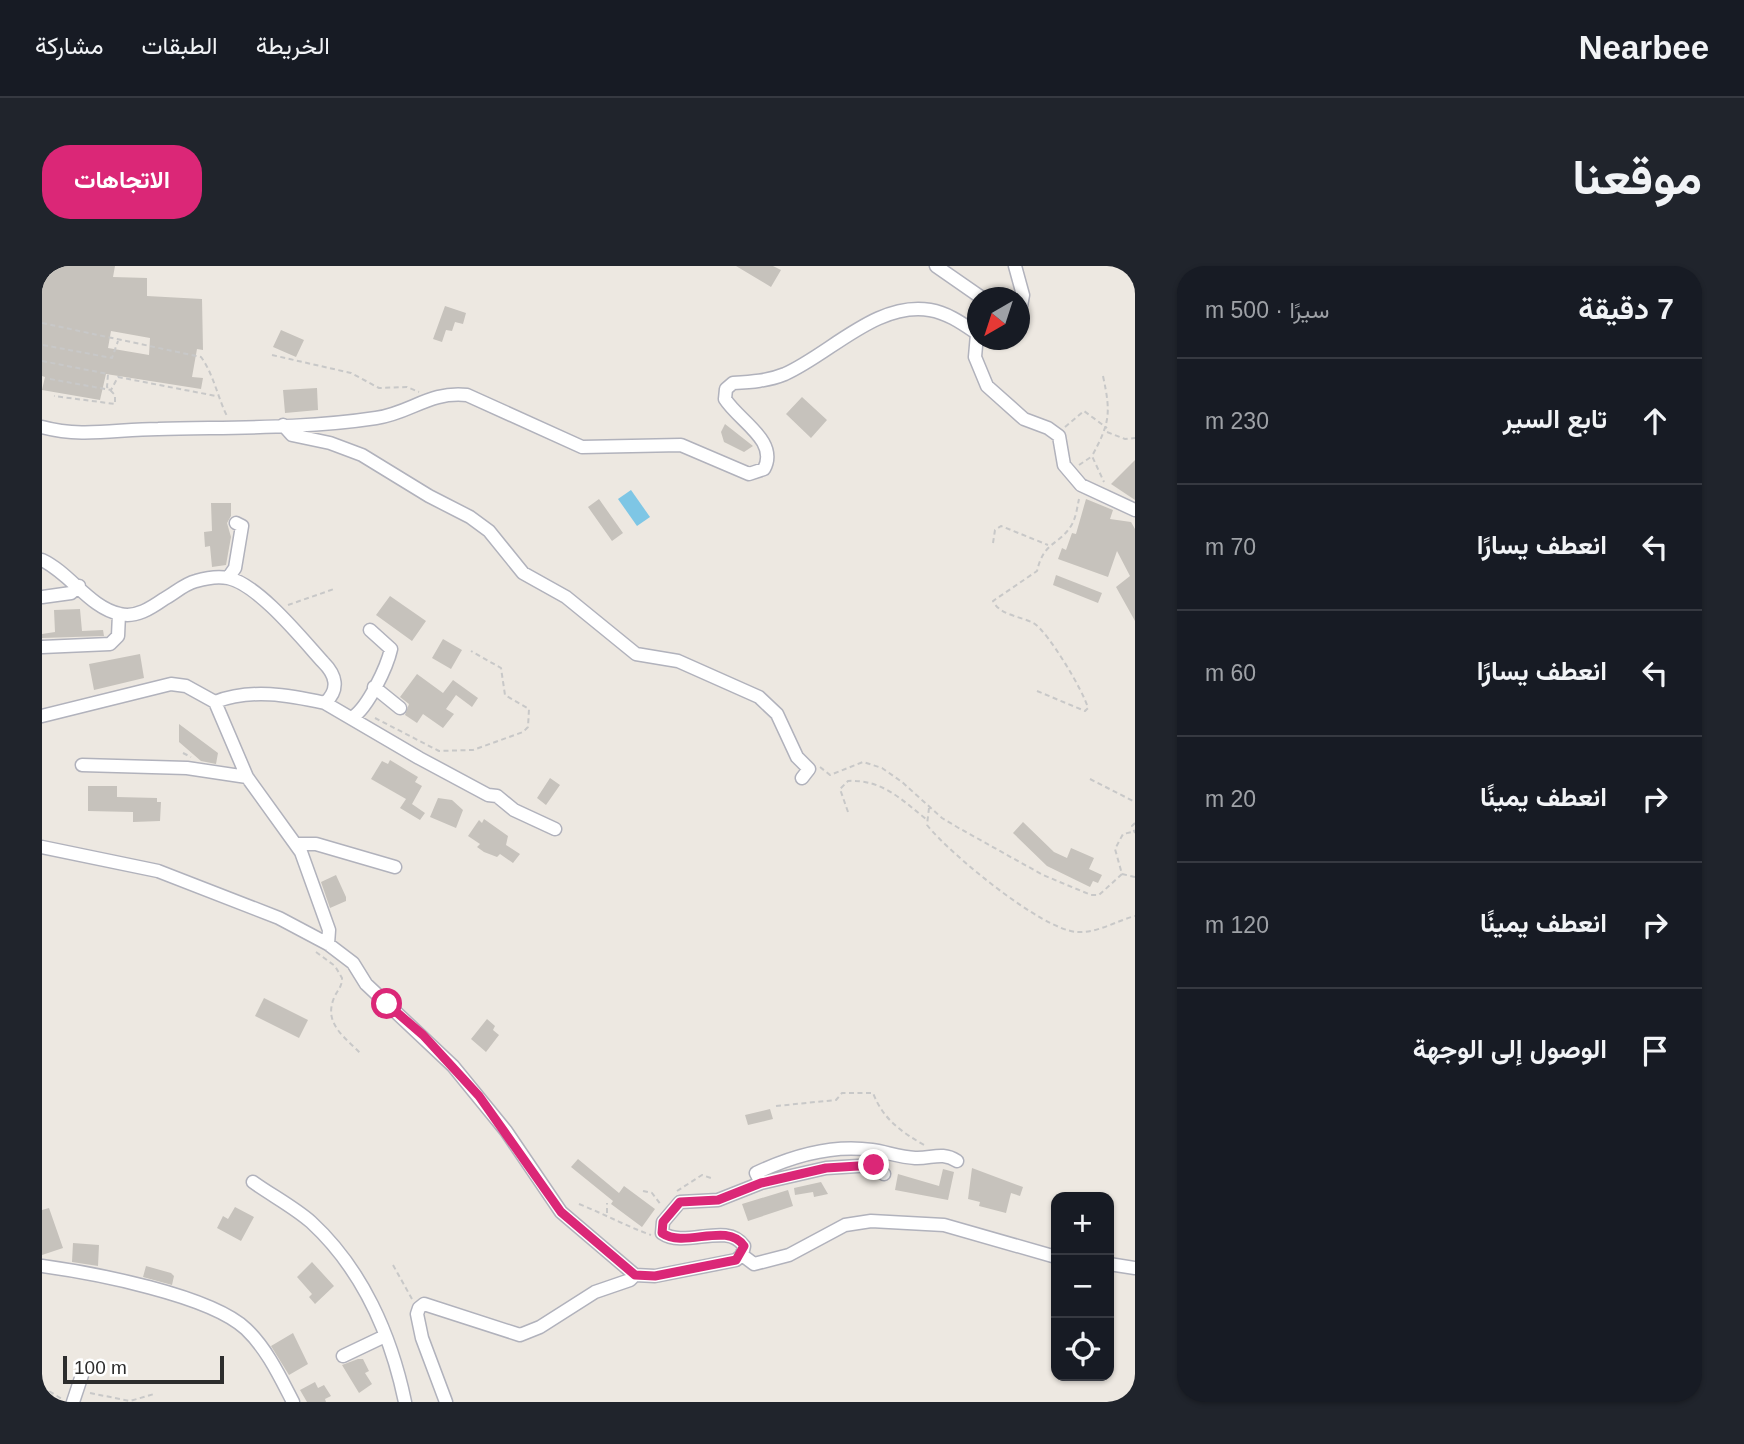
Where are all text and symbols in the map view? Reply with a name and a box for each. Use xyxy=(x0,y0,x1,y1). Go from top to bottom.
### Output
text: Nearbee xyxy=(1579,29,1709,66)
text: مشاركة xyxy=(35,32,103,59)
text: الطبقات xyxy=(141,32,218,59)
text: الخريطة xyxy=(256,32,330,59)
button: الاتجاهات xyxy=(42,145,202,219)
text: موقعنا xyxy=(1572,150,1702,204)
north arrow xyxy=(967,287,1030,350)
text: 7 دقيقة xyxy=(1578,292,1674,325)
text: سيرًا · 500 m xyxy=(1205,297,1329,323)
icon: ahead xyxy=(1636,402,1674,440)
text: تابع السير xyxy=(1503,404,1607,434)
text: 230 m xyxy=(1205,408,1269,434)
icon: left xyxy=(1636,528,1674,566)
text: انعطف يسارًا xyxy=(1477,530,1607,560)
text: 70 m xyxy=(1205,534,1256,560)
icon: left xyxy=(1636,654,1674,692)
text: انعطف يسارًا xyxy=(1477,656,1607,686)
text: 60 m xyxy=(1205,660,1256,686)
icon: right xyxy=(1636,780,1674,818)
text: انعطف يمينًا xyxy=(1480,782,1607,812)
text: 20 m xyxy=(1205,786,1256,812)
icon: right xyxy=(1636,906,1674,944)
text: انعطف يمينًا xyxy=(1480,908,1607,938)
text: 120 m xyxy=(1205,912,1269,938)
route start xyxy=(371,988,402,1019)
icon: arrive xyxy=(1636,1032,1674,1070)
text: الوصول إلى الوجهة xyxy=(1413,1034,1607,1064)
route end xyxy=(858,1149,889,1180)
map controls xyxy=(1051,1192,1114,1381)
button: + xyxy=(1051,1192,1114,1255)
button: − xyxy=(1051,1255,1114,1318)
button: locate xyxy=(1051,1318,1114,1381)
scale bar xyxy=(63,1353,224,1385)
text: 100 m xyxy=(74,1357,127,1378)

